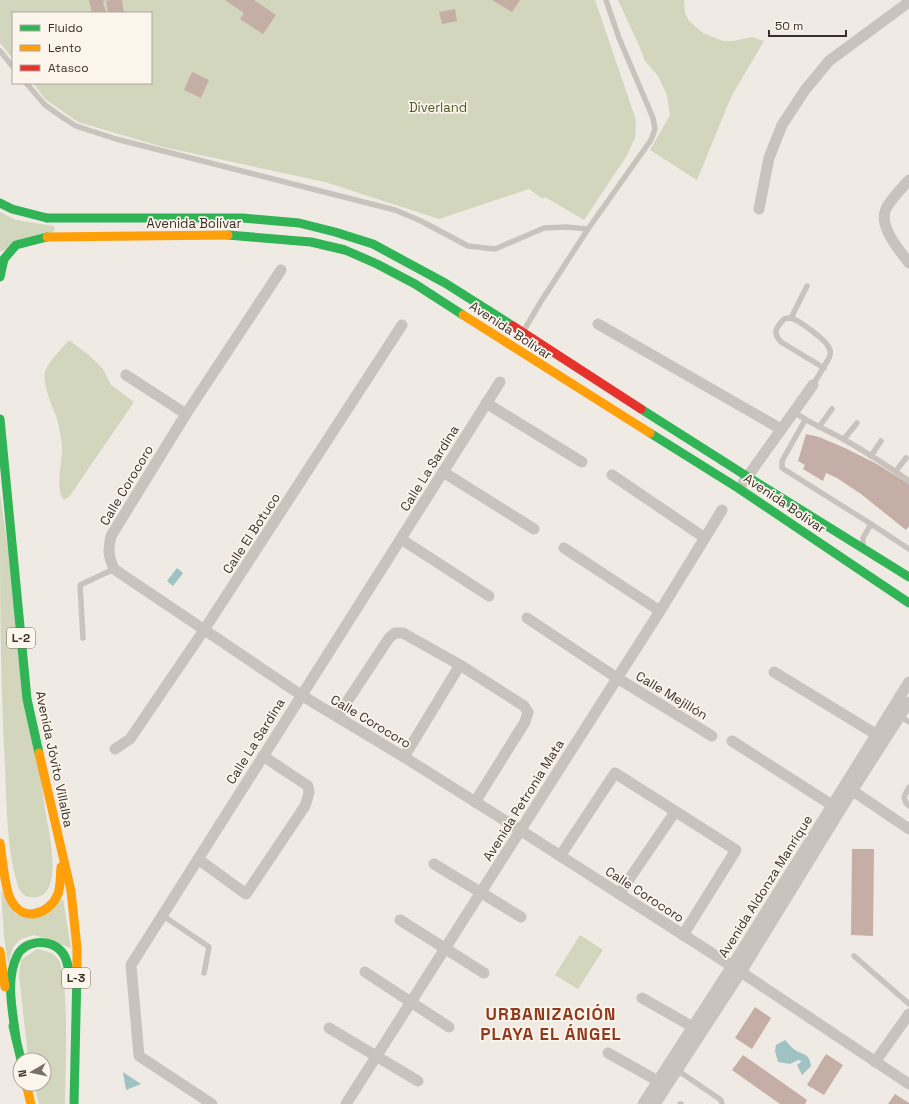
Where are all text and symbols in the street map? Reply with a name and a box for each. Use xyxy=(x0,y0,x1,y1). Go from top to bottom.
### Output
legend xyxy=(12,12,152,84)
scale bar xyxy=(769,12,846,38)
text: 50 m xyxy=(775,18,803,34)
text: Fluido xyxy=(48,20,83,36)
text: Lento xyxy=(48,40,82,56)
text: Atasco xyxy=(48,60,89,76)
park label: Diverland xyxy=(409,99,467,116)
street label: Avenida Bolívar xyxy=(147,215,242,232)
street label: Avenida Bolívar xyxy=(466,297,555,363)
street label: Calle La Sardina xyxy=(396,422,463,514)
street label: Calle Corocoro xyxy=(96,442,157,529)
street label: Avenida Bolívar xyxy=(741,470,829,537)
street label: Calle El Botuco xyxy=(219,490,284,577)
road number: L-2 xyxy=(7,628,35,648)
street label: Calle Mejillón xyxy=(633,667,711,724)
street label: Avenida Jóvito Villalba xyxy=(32,689,77,829)
street label: Calle Corocoro xyxy=(327,691,414,752)
street label: Calle La Sardina xyxy=(222,695,289,787)
street label: Avenida Petronia Mata xyxy=(479,736,568,864)
street label: Avenida Aldonza Manrique xyxy=(715,812,816,961)
street label: Calle Corocoro xyxy=(602,863,687,926)
road number: L-3 xyxy=(62,968,90,988)
district label: URBANIZACIÓN PLAYA EL ÁNGEL xyxy=(480,1003,622,1045)
north arrow xyxy=(12,1052,52,1092)
text: N xyxy=(15,1069,30,1078)

